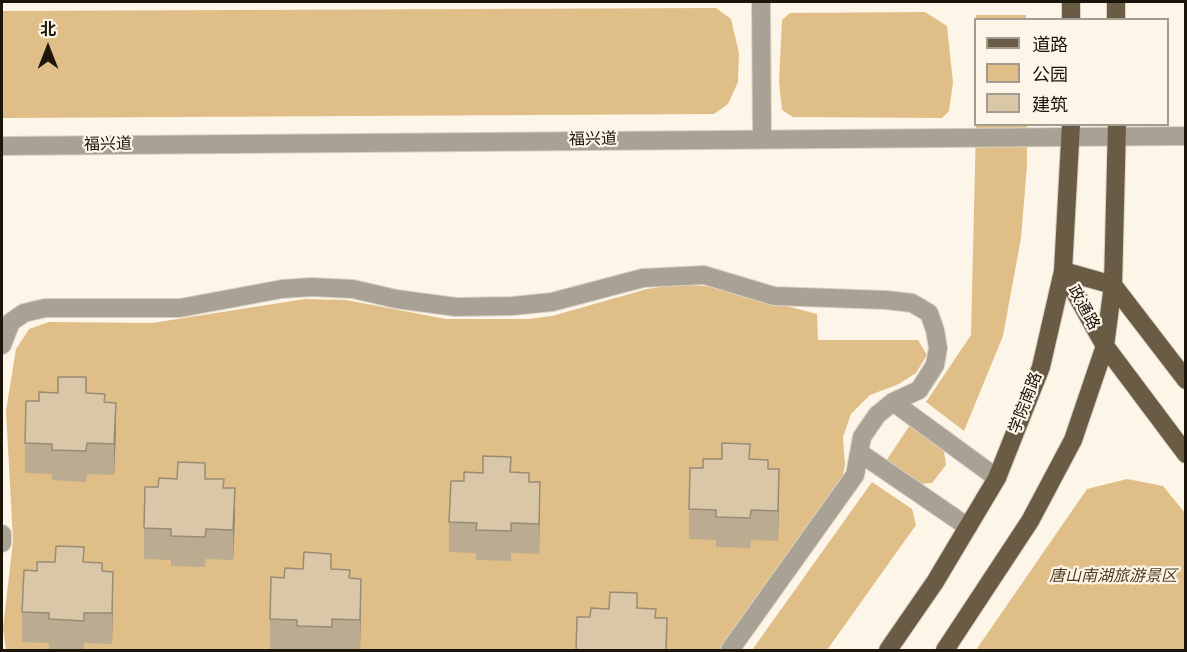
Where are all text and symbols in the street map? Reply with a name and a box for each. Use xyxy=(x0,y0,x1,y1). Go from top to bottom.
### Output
north arrow xyxy=(18,18,78,78)
legend xyxy=(974,18,1169,126)
text: 北 xyxy=(40,21,56,38)
text: 道路 xyxy=(1032,35,1068,55)
text: 公园 xyxy=(1032,65,1068,85)
text: 建筑 xyxy=(1032,95,1068,115)
street label: 福兴道 xyxy=(569,130,617,150)
street label: 福兴道 xyxy=(84,135,132,155)
street label: 政通路 xyxy=(1063,282,1103,334)
street label: 学院南路 xyxy=(1006,370,1046,436)
park label: 唐山南湖旅游景区 xyxy=(1049,567,1177,587)

